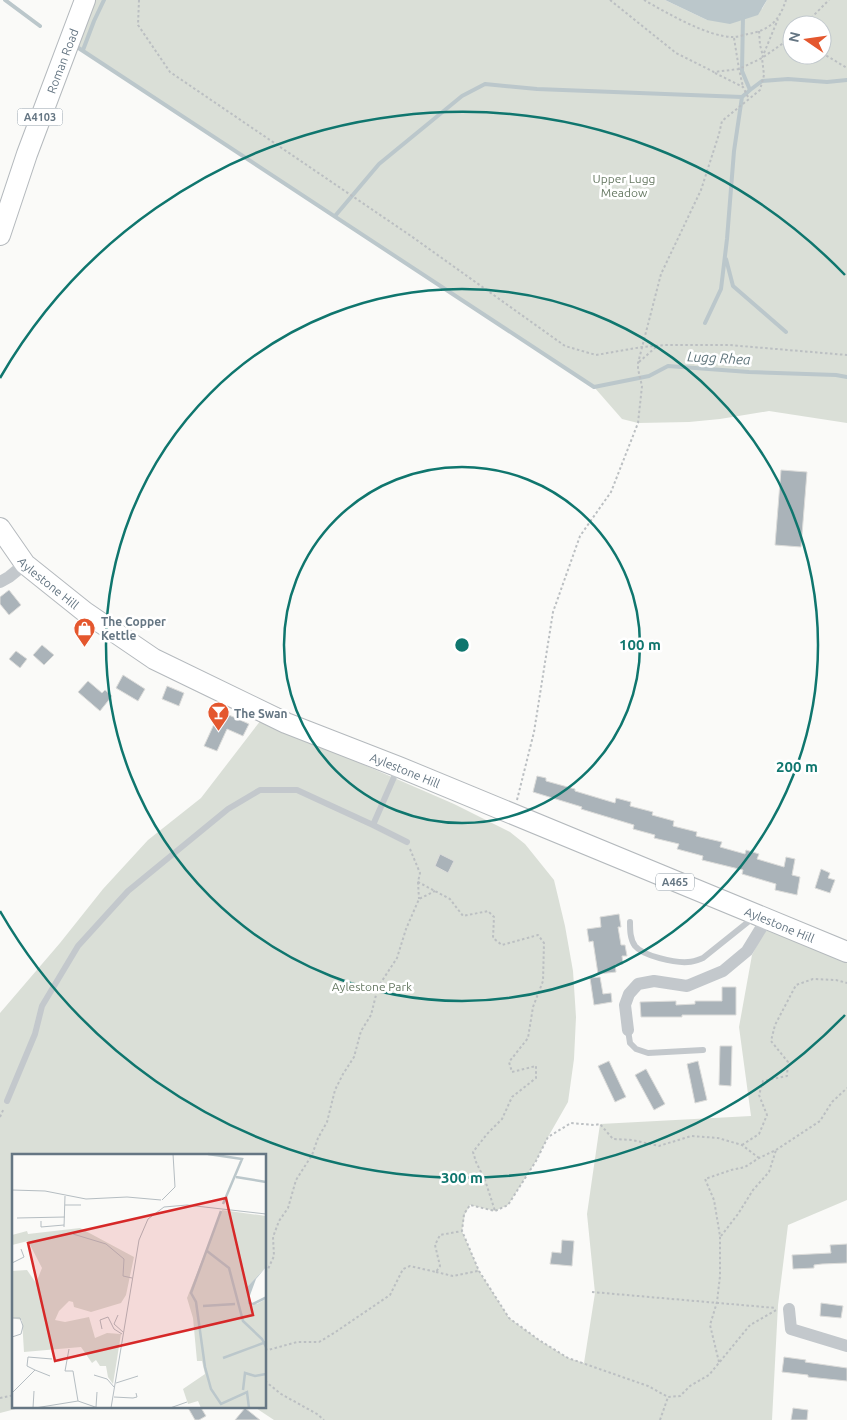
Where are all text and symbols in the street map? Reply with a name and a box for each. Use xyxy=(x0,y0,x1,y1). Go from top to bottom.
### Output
north arrow xyxy=(782,15,832,65)
street label: Roman Road xyxy=(44,27,80,95)
text: N xyxy=(785,30,803,44)
road number: A4103 xyxy=(18,108,62,125)
park label: Upper Lugg Meadow xyxy=(593,172,655,199)
water label: Lugg Rhea xyxy=(687,348,752,368)
street label: Aylestone Hill xyxy=(16,555,82,611)
place label: The Copper Kettle xyxy=(101,615,166,642)
shop icon: The Copper Kettle xyxy=(73,616,97,647)
centre of rings xyxy=(453,636,471,654)
text: 100 m xyxy=(619,636,661,653)
bar icon: The Swan xyxy=(206,701,230,732)
place label: The Swan xyxy=(234,707,288,720)
street label: Aylestone Hill xyxy=(369,750,442,790)
text: 200 m xyxy=(776,758,818,775)
road number: A465 xyxy=(656,874,694,890)
street label: Aylestone Hill xyxy=(743,904,816,944)
park label: Aylestone Park xyxy=(332,980,412,993)
inset map xyxy=(12,1154,266,1408)
text: 300 m xyxy=(441,1169,483,1186)

